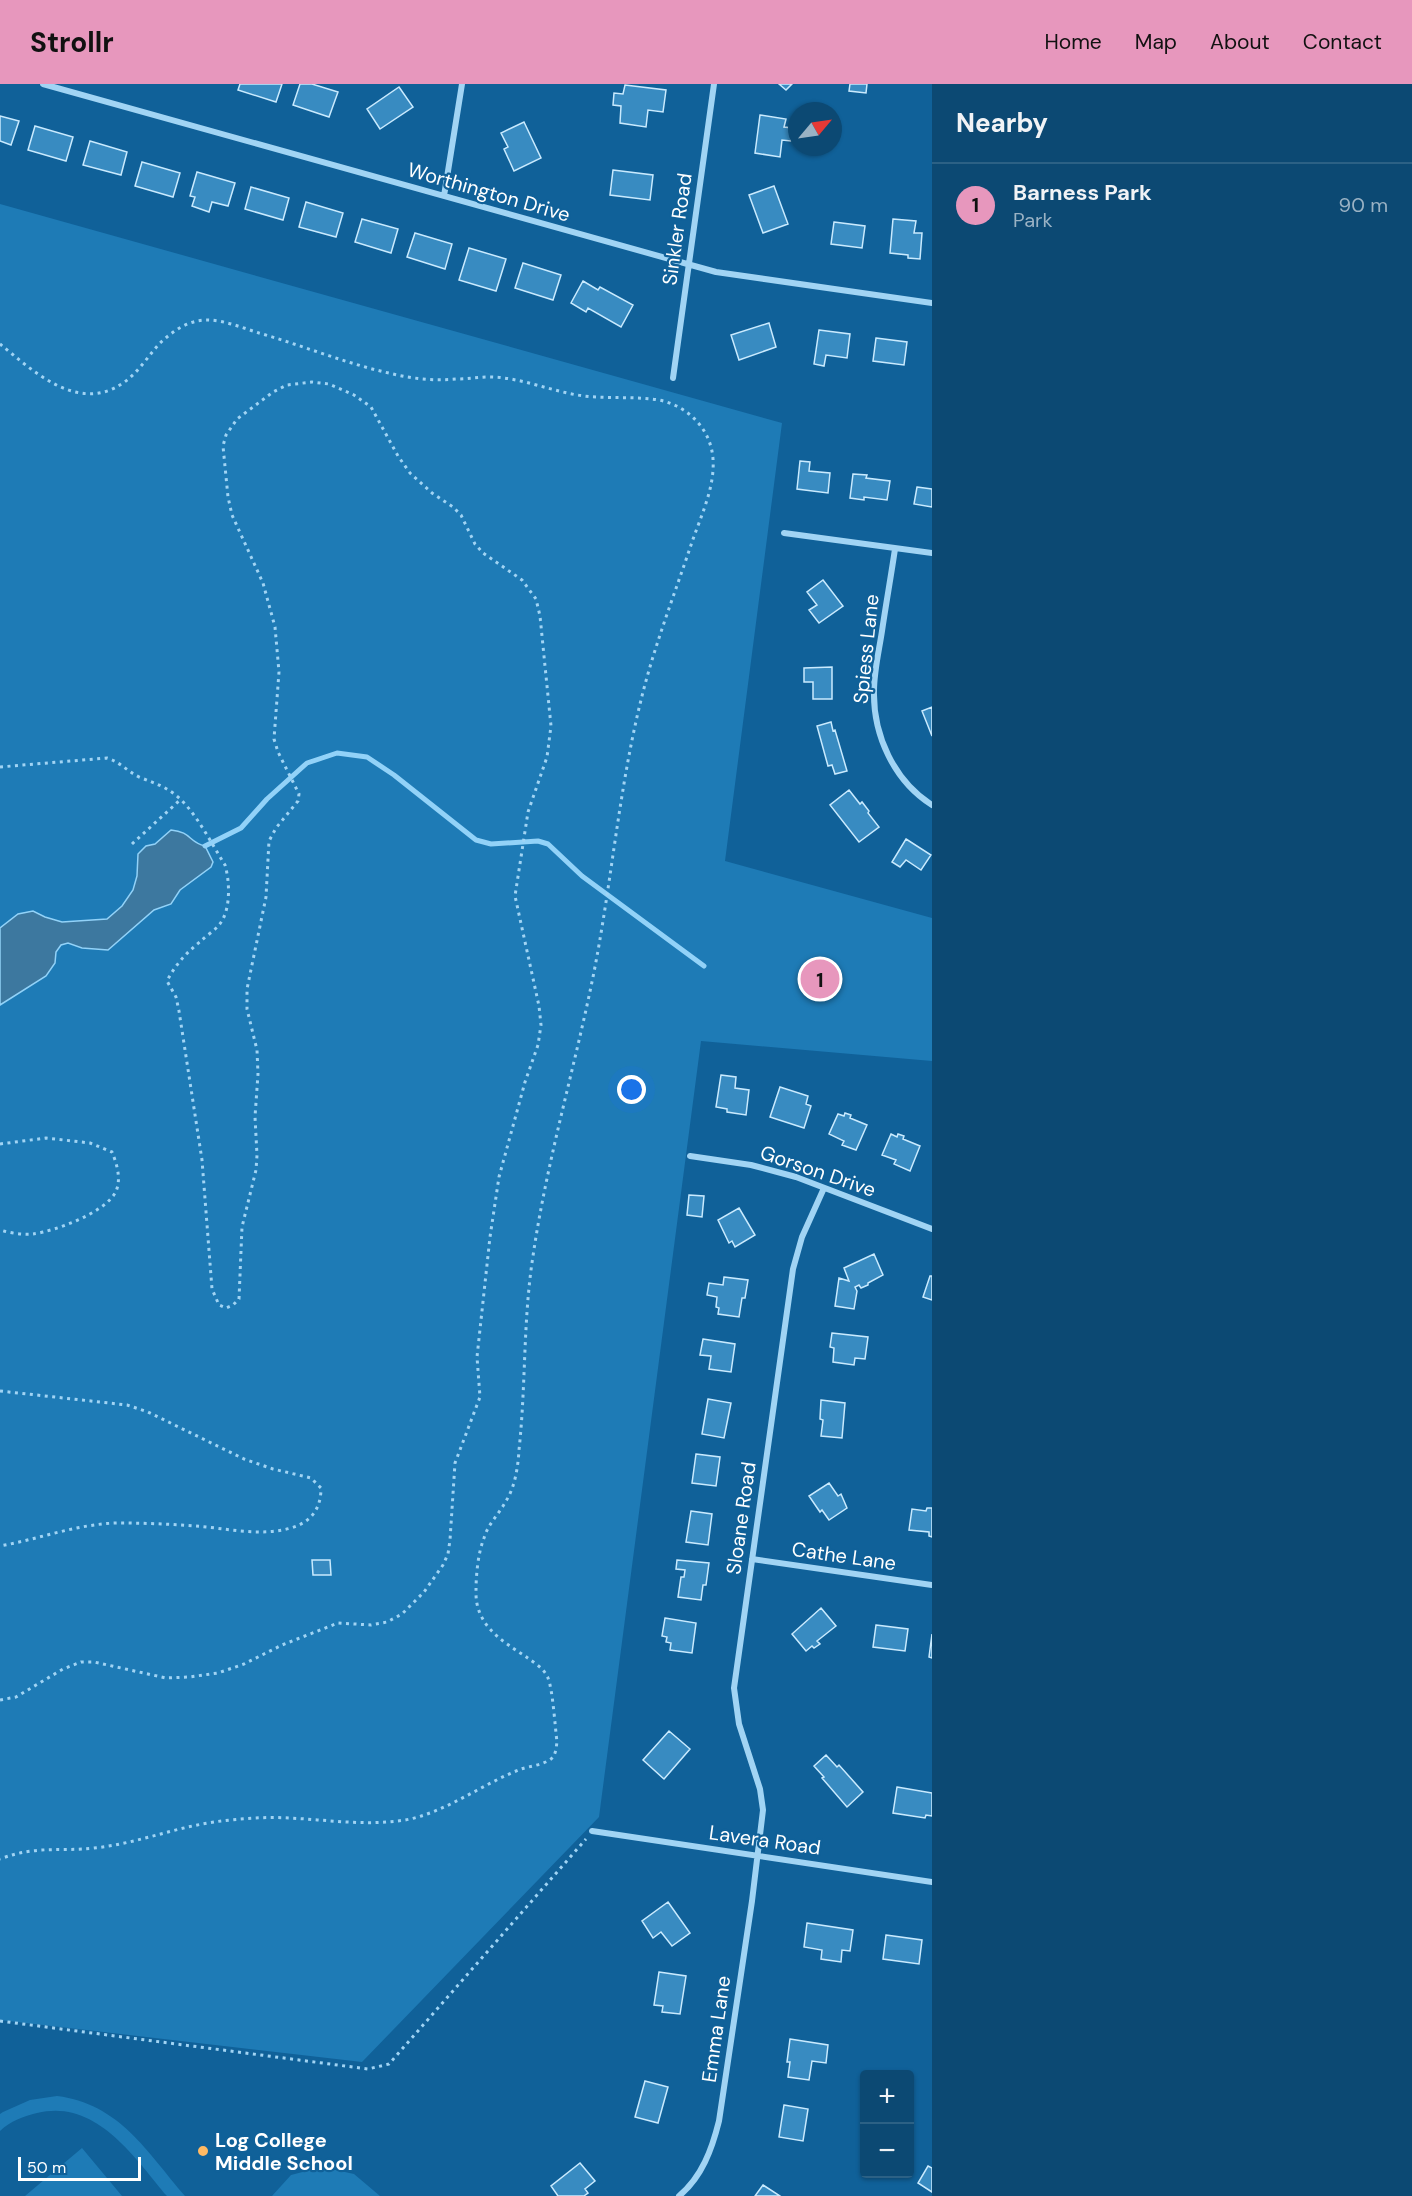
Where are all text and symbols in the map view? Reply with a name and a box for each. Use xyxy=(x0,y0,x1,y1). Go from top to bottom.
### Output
text: Strollr xyxy=(30,24,114,61)
text: Home xyxy=(1044,28,1102,56)
text: Map xyxy=(1135,28,1177,56)
text: About xyxy=(1210,28,1270,56)
text: Contact xyxy=(1303,28,1382,56)
north arrow xyxy=(788,102,842,156)
text: Nearby xyxy=(956,106,1048,140)
street label: Worthington Drive xyxy=(405,156,573,228)
street label: Sinkler Road xyxy=(656,171,698,287)
text: Barness Park xyxy=(1013,178,1152,207)
text: 1 xyxy=(972,192,979,218)
text: 90 m xyxy=(1339,192,1388,218)
text: Park xyxy=(1013,207,1053,233)
street label: Spiess Lane xyxy=(847,593,885,705)
pin: 1 xyxy=(800,956,840,1002)
your location xyxy=(617,1075,646,1104)
street label: Gorson Drive xyxy=(757,1139,879,1203)
street label: Sloane Road xyxy=(720,1460,762,1576)
street label: Cathe Lane xyxy=(790,1536,898,1576)
street label: Lavera Road xyxy=(707,1819,823,1861)
street label: Emma Lane xyxy=(696,1974,736,2084)
map controls xyxy=(860,2070,914,2178)
button: + xyxy=(860,2070,914,2124)
button: − xyxy=(860,2124,914,2178)
place label: Log College Middle School xyxy=(215,2127,353,2176)
marker: Log College Middle School xyxy=(196,2144,210,2158)
scale bar xyxy=(18,2154,141,2182)
text: 50 m xyxy=(27,2157,66,2178)

